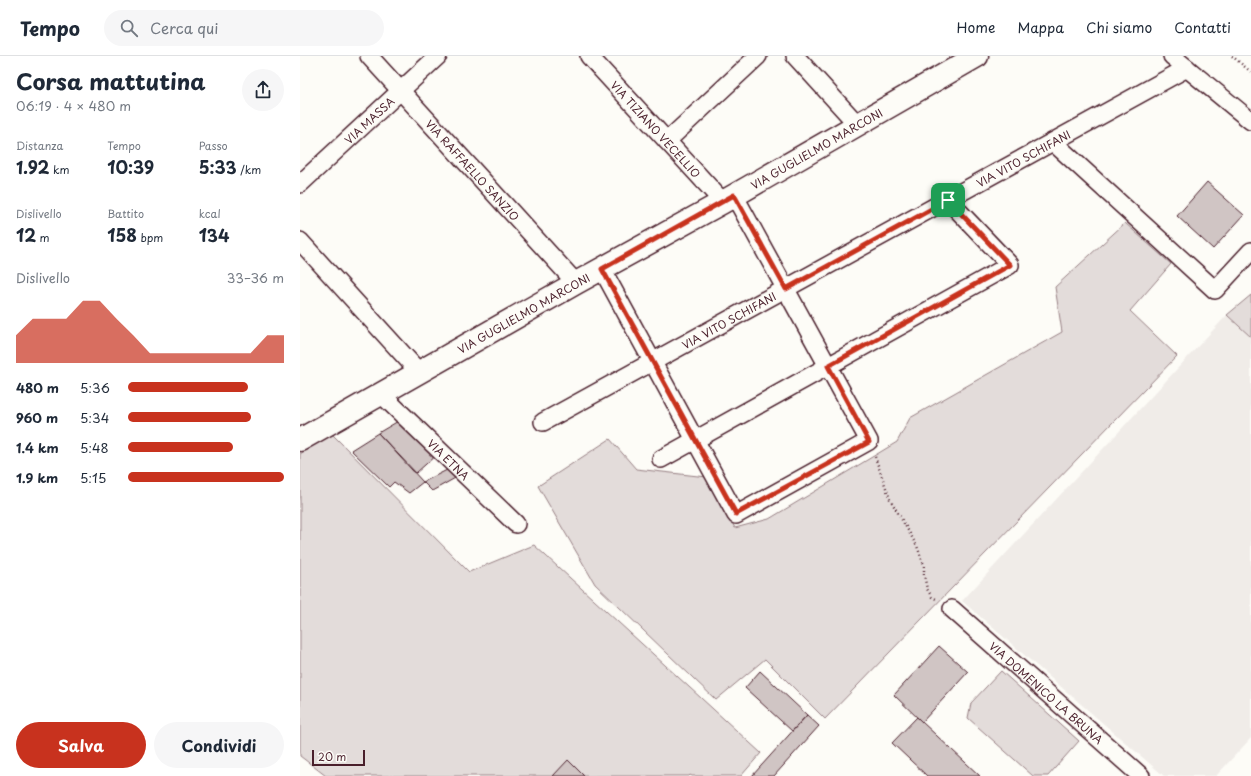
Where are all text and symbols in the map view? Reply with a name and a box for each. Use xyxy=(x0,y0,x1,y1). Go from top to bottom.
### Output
search box xyxy=(104,10,384,46)
text: Tempo xyxy=(20,14,80,42)
text: Cerca qui xyxy=(150,16,218,39)
icon: search xyxy=(118,17,140,39)
text: Home xyxy=(957,17,995,38)
text: Mappa xyxy=(1017,17,1064,38)
text: Chi siamo xyxy=(1086,17,1152,38)
text: Contatti xyxy=(1174,17,1231,38)
text: Corsa mattutina xyxy=(16,64,206,97)
button: share xyxy=(242,69,284,111)
street label: VIA TIZIANO VECELLIO xyxy=(607,77,705,181)
street label: VIA MASSA xyxy=(340,93,398,148)
text: 06:19 · 4 × 480 m xyxy=(16,96,131,115)
street label: VIA GUGLIELMO MARCONI xyxy=(747,104,885,193)
street label: VIA RAFFAELLO SANZIO xyxy=(422,115,524,224)
street label: VIA VITO SCHIFANI xyxy=(973,125,1074,191)
text: Distanza xyxy=(16,137,63,154)
text: Tempo xyxy=(107,137,141,154)
text: Passo xyxy=(199,137,228,154)
text: 1.92 xyxy=(16,154,49,180)
text: 10:39 xyxy=(107,154,154,180)
text: 5:33 xyxy=(199,154,237,180)
text: km xyxy=(49,161,69,178)
text: /km xyxy=(237,161,261,178)
pin xyxy=(931,183,965,217)
icon: arrive xyxy=(937,189,959,211)
text: Dislivello xyxy=(16,205,62,222)
text: Battito xyxy=(107,205,144,222)
text: kcal xyxy=(199,205,221,222)
text: 12 xyxy=(16,222,36,248)
text: 158 xyxy=(107,222,137,248)
text: 134 xyxy=(199,222,229,248)
text: m xyxy=(36,229,50,246)
text: bpm xyxy=(137,229,163,246)
text: Dislivello xyxy=(16,268,70,287)
text: 33–36 m xyxy=(227,268,284,287)
street label: VIA GUGLIELMO MARCONI xyxy=(454,269,593,357)
street label: VIA VITO SCHIFANI xyxy=(679,287,779,353)
text: 480 m xyxy=(16,378,59,397)
text: 5:36 xyxy=(80,378,110,397)
text: 960 m xyxy=(16,408,58,427)
text: 5:34 xyxy=(80,408,109,427)
street label: VIA ETNA xyxy=(424,435,474,484)
text: 1.4 km xyxy=(16,438,59,457)
text: 5:48 xyxy=(80,438,109,457)
text: 1.9 km xyxy=(16,468,58,487)
text: 5:15 xyxy=(80,468,106,487)
street label: VIA DOMENICO LA BRUNA xyxy=(986,637,1108,748)
button: Salva xyxy=(16,722,146,768)
button: Condividi xyxy=(154,722,284,768)
scale bar xyxy=(312,748,365,767)
text: 20 m xyxy=(318,748,346,765)

